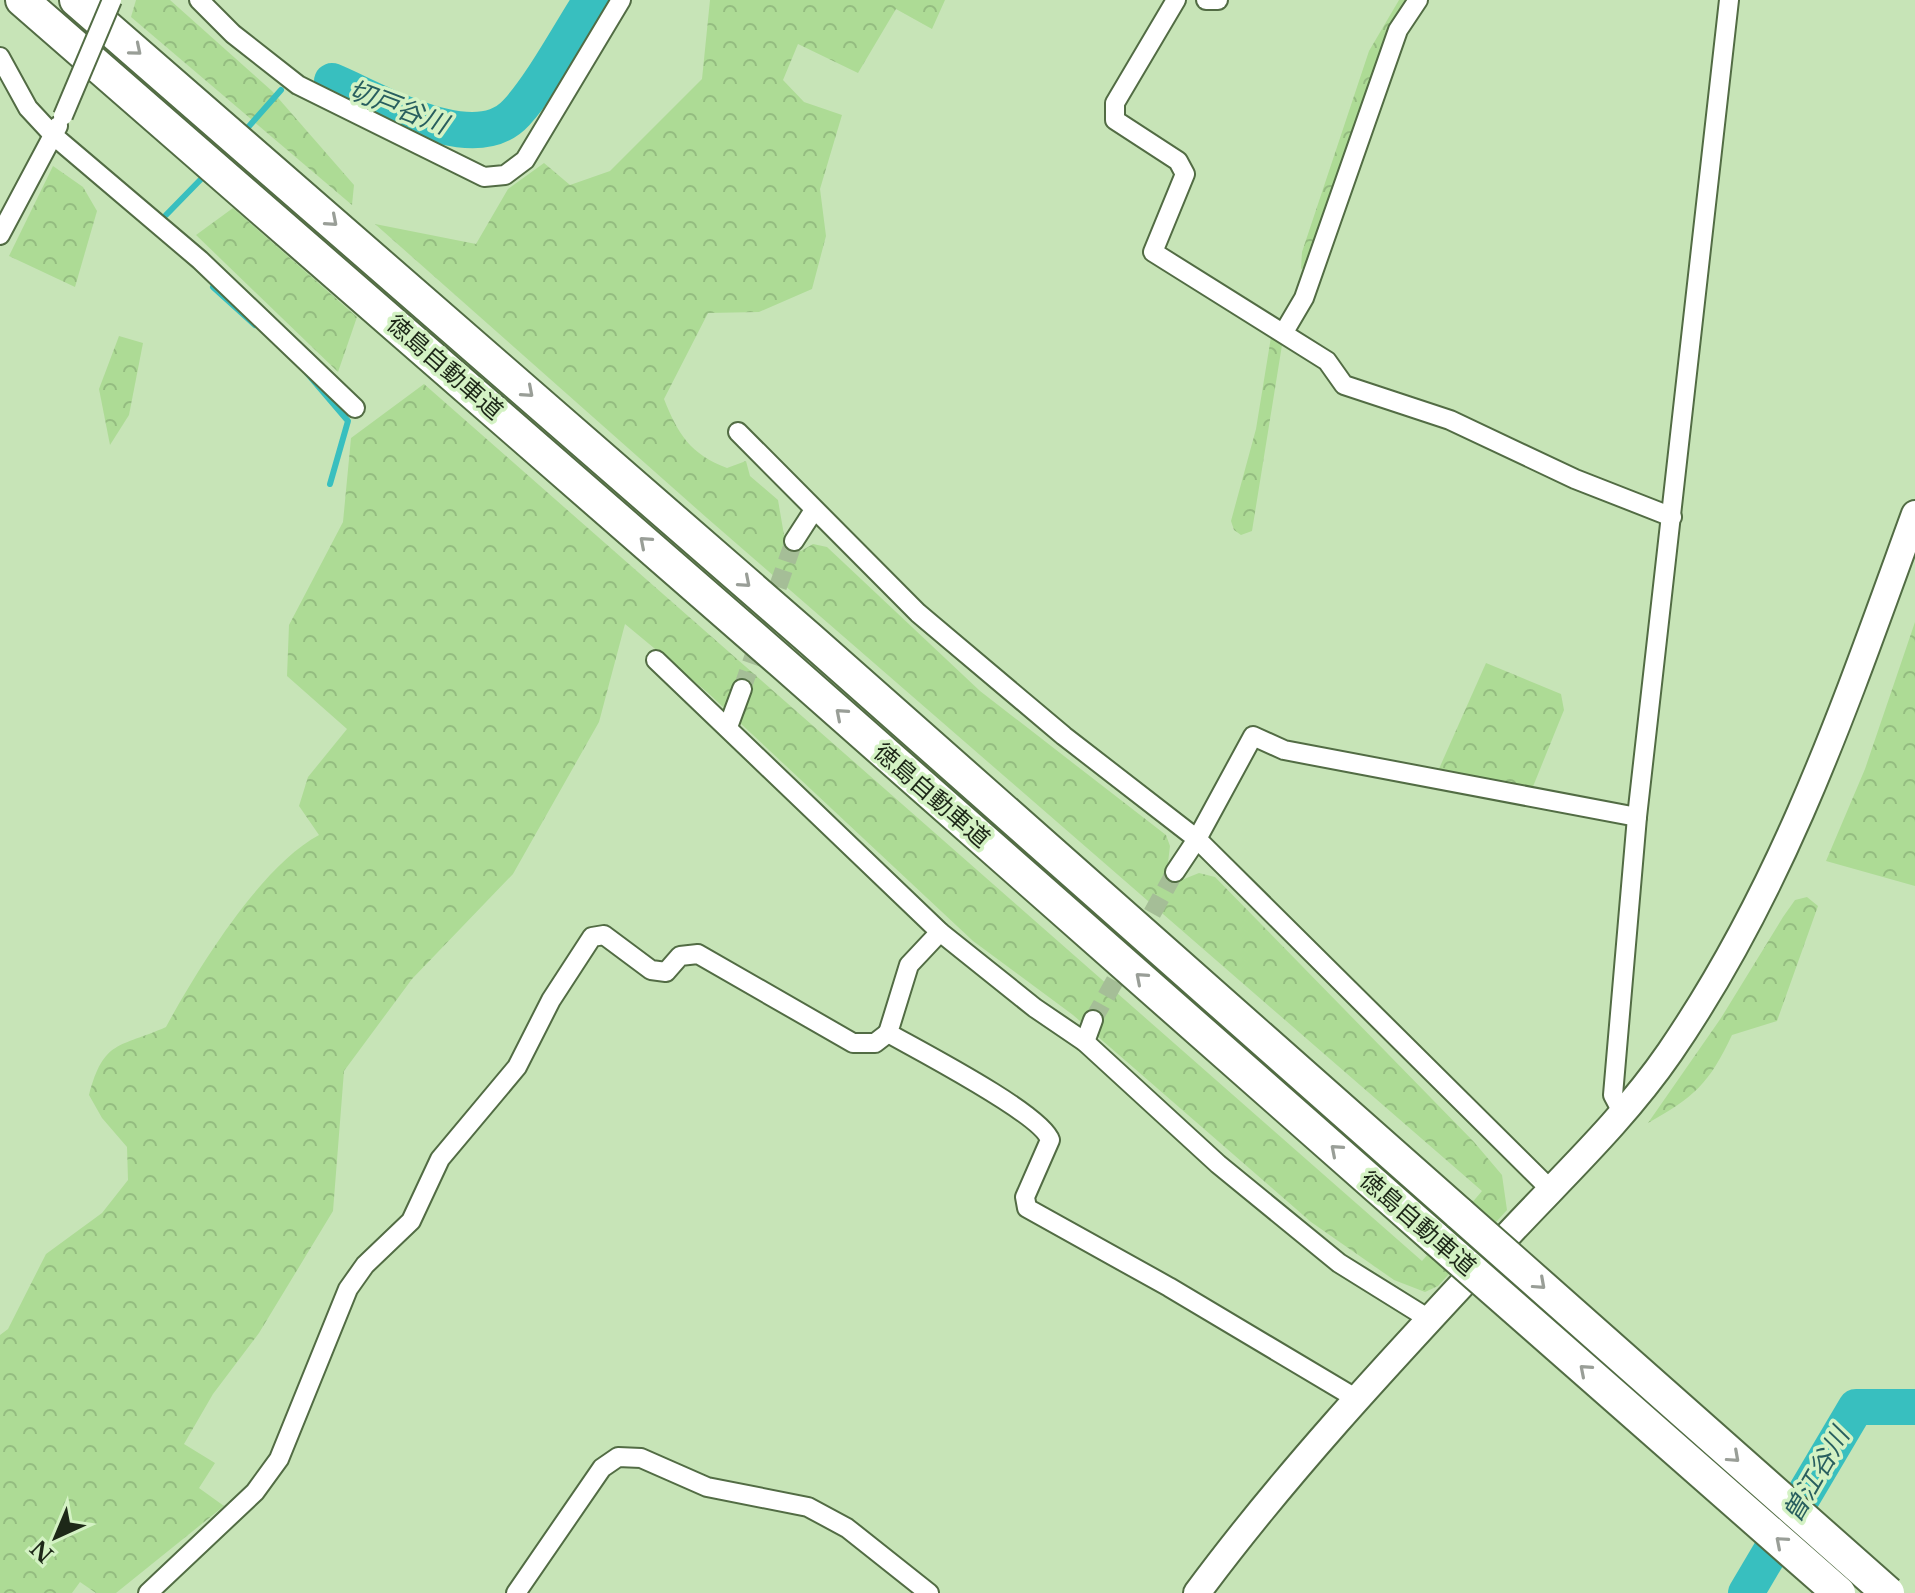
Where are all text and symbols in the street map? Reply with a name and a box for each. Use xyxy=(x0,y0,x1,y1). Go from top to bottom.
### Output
one-way arrow xyxy=(126,40,141,55)
water label: 切戸谷川 xyxy=(344,73,455,142)
one-way arrow xyxy=(322,211,337,226)
street label: 徳島自動車道 xyxy=(381,309,509,425)
one-way arrow xyxy=(518,382,533,397)
one-way arrow xyxy=(640,538,655,552)
one-way arrow xyxy=(735,572,750,586)
one-way arrow xyxy=(835,709,850,724)
street label: 徳島自動車道 xyxy=(868,737,996,853)
one-way arrow xyxy=(1135,974,1150,988)
one-way arrow xyxy=(1330,1146,1345,1160)
street label: 徳島自動車道 xyxy=(1354,1165,1482,1281)
one-way arrow xyxy=(1530,1275,1545,1289)
one-way arrow xyxy=(1580,1365,1595,1380)
water label: 曽江谷川 xyxy=(1776,1419,1857,1528)
one-way arrow xyxy=(1725,1447,1740,1461)
north arrow xyxy=(16,1497,96,1577)
text: N xyxy=(25,1534,59,1568)
one-way arrow xyxy=(1775,1537,1790,1551)

